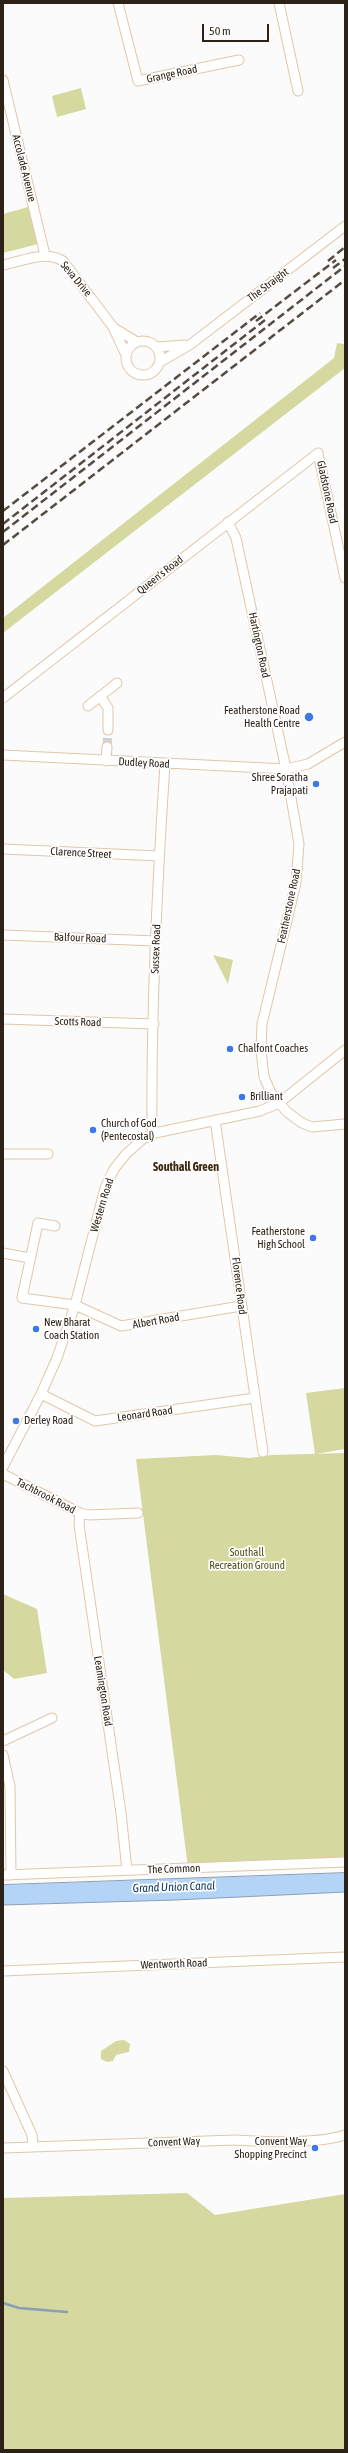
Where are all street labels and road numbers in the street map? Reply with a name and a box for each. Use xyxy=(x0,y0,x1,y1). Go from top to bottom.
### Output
street label: Grange Road xyxy=(146,62,198,86)
street label: Accolade Avenue xyxy=(9,133,39,203)
street label: Seva Drive xyxy=(57,259,95,299)
street label: The Straight xyxy=(245,265,291,305)
street label: Gladstone Road xyxy=(314,459,340,525)
street label: Queen's Road xyxy=(134,553,186,597)
street label: Hartington Road xyxy=(246,611,272,679)
street label: Dudley Road xyxy=(118,755,170,771)
street label: Clarence Street xyxy=(50,845,112,861)
street label: Featherstone Road xyxy=(275,867,303,945)
street label: Sussex Road xyxy=(149,924,163,974)
street label: Balfour Road xyxy=(54,930,106,946)
street label: Scotts Road xyxy=(54,1015,102,1029)
street label: Western Road xyxy=(88,1176,116,1234)
street label: Florence Road xyxy=(229,1257,249,1315)
street label: Albert Road xyxy=(132,1310,180,1332)
street label: Leonard Road xyxy=(116,1404,174,1424)
street label: Tachbrook Road xyxy=(14,1475,78,1517)
street label: Leamington Road xyxy=(91,1655,115,1727)
street label: The Common xyxy=(147,1861,201,1877)
street label: Wentworth Road xyxy=(140,1956,208,1972)
street label: Convent Way xyxy=(148,2134,200,2150)

